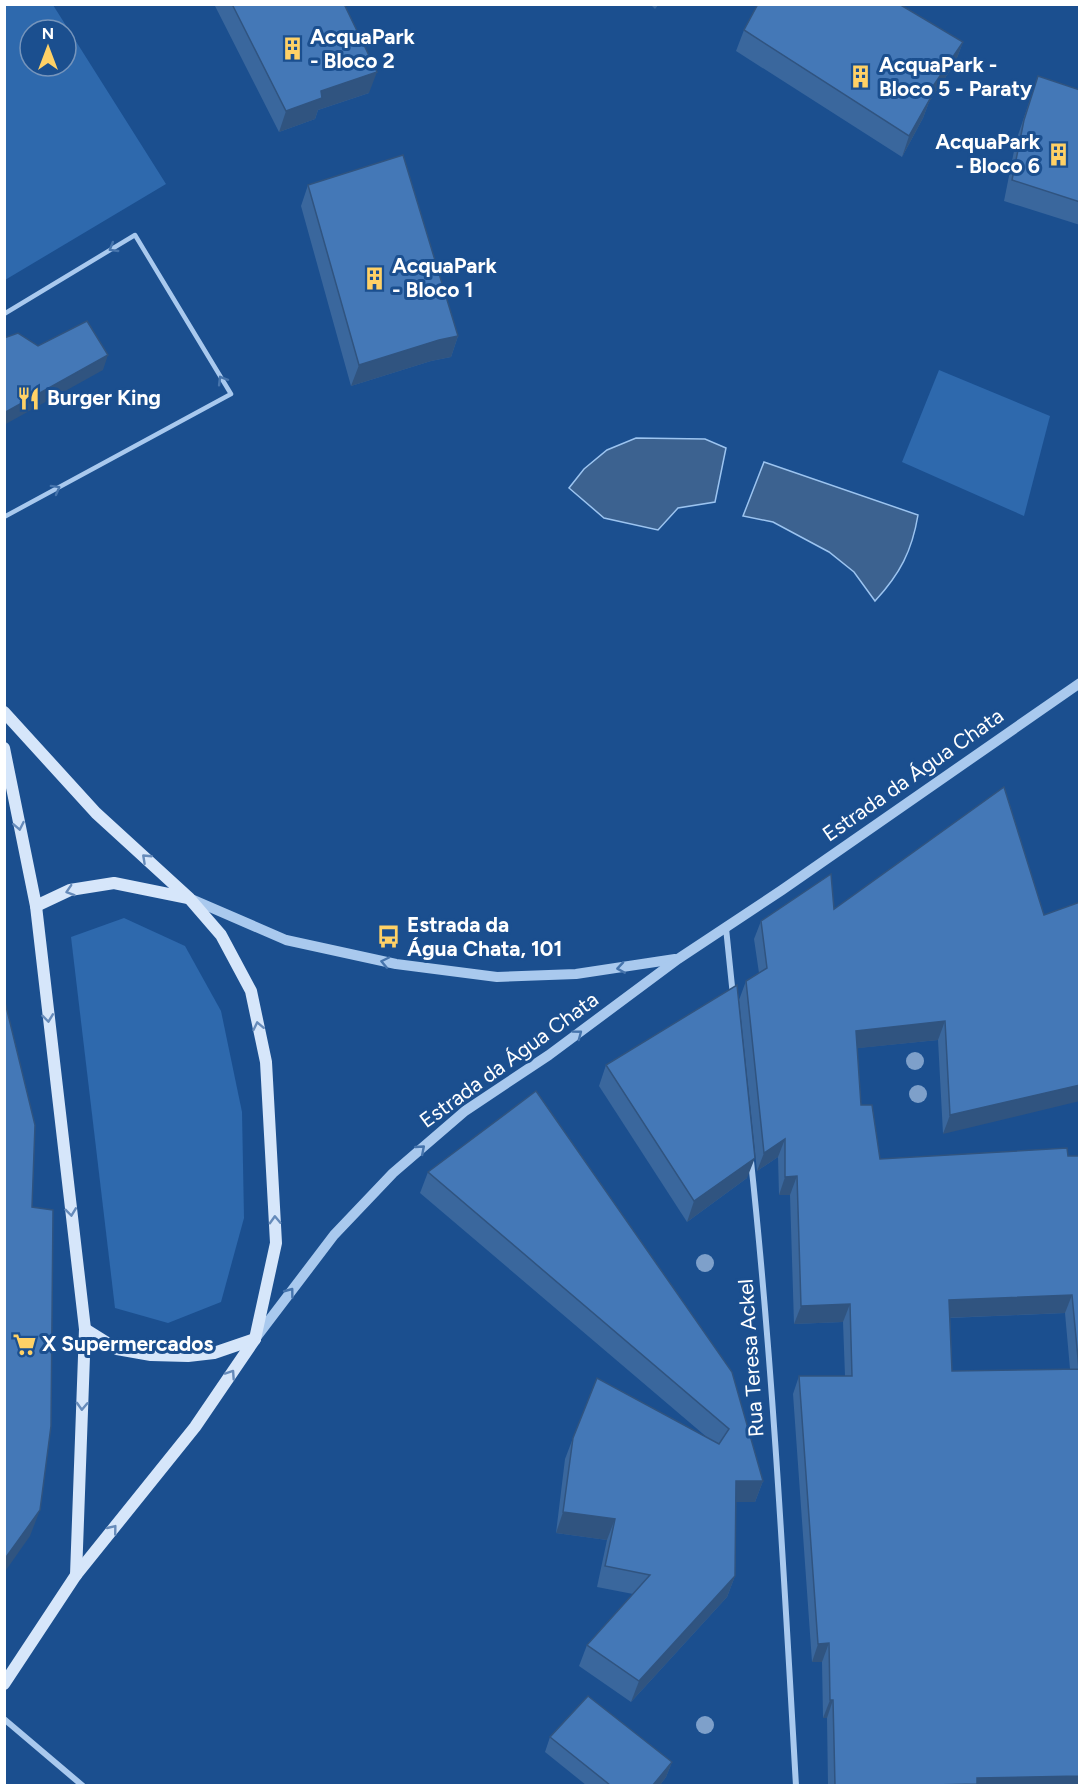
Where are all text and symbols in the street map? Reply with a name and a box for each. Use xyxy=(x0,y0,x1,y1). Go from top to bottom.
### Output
north arrow xyxy=(18,18,78,78)
text: N xyxy=(42,24,54,43)
place label: AcquaPark - Bloco 2 xyxy=(310,24,415,73)
building icon: AcquaPark - Bloco 2 xyxy=(279,36,305,62)
place label: AcquaPark - Bloco 5 - Paraty xyxy=(879,52,1033,101)
building icon: AcquaPark - Bloco 5 - Paraty xyxy=(848,64,874,90)
place label: AcquaPark - Bloco 6 xyxy=(935,129,1041,178)
building icon: AcquaPark - Bloco 6 xyxy=(1045,141,1071,167)
one-way arrow xyxy=(109,241,120,252)
place label: AcquaPark - Bloco 1 xyxy=(392,253,497,302)
building icon: AcquaPark - Bloco 1 xyxy=(361,265,387,291)
one-way arrow xyxy=(218,376,230,386)
restaurant icon: Burger King xyxy=(16,385,42,411)
place label: Burger King xyxy=(47,385,161,410)
one-way arrow xyxy=(50,485,60,496)
street label: Estrada da Água Chata xyxy=(818,703,1008,846)
one-way arrow xyxy=(13,821,25,830)
one-way arrow xyxy=(142,854,153,865)
one-way arrow xyxy=(65,884,76,896)
place label: Estrada da Água Chata, 101 xyxy=(407,912,562,961)
bus stop icon: Estrada da Água Chata, 101 xyxy=(376,924,402,950)
one-way arrow xyxy=(381,956,391,969)
one-way arrow xyxy=(616,961,625,973)
street label: Estrada da Água Chata xyxy=(415,986,603,1133)
one-way arrow xyxy=(42,1014,54,1023)
one-way arrow xyxy=(252,1021,265,1031)
one-way arrow xyxy=(572,1030,583,1041)
one-way arrow xyxy=(414,1145,425,1156)
one-way arrow xyxy=(64,1207,77,1217)
one-way arrow xyxy=(269,1215,282,1224)
street label: Rua Teresa Ackel xyxy=(733,1278,768,1438)
one-way arrow xyxy=(283,1288,294,1299)
supermarket icon: X Supermercados xyxy=(11,1331,37,1357)
place label: X Supermercados xyxy=(42,1331,213,1356)
one-way arrow xyxy=(224,1370,235,1381)
one-way arrow xyxy=(76,1402,88,1411)
one-way arrow xyxy=(105,1525,116,1536)

